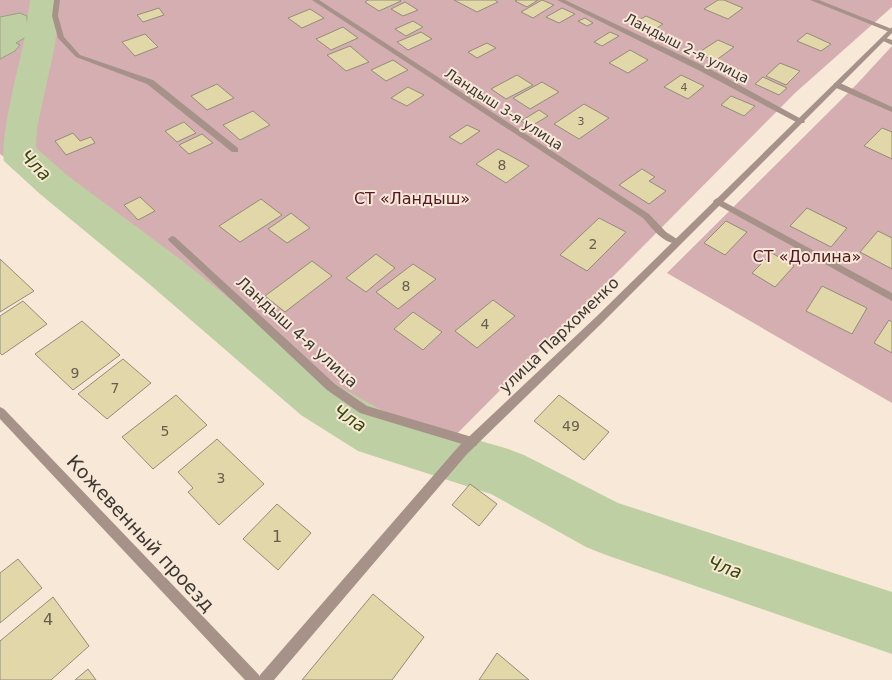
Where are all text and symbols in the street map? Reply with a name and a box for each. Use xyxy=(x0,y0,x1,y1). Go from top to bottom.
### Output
street label: Ландыш 2-я улица xyxy=(622,10,752,86)
street label: Ландыш 3-я улица xyxy=(442,65,566,153)
house number: 4 xyxy=(681,81,688,94)
house number: 3 xyxy=(578,115,585,128)
water label: Чла xyxy=(16,145,56,185)
house number: 8 xyxy=(498,157,506,173)
park label: СТ «Ландыш» xyxy=(354,189,470,208)
house number: 2 xyxy=(589,236,597,252)
park label: СТ «Долина» xyxy=(753,247,861,266)
street label: Ландыш 4-я улица xyxy=(232,272,362,392)
street label: улица Пархоменко xyxy=(495,273,623,397)
house number: 8 xyxy=(402,278,410,294)
house number: 4 xyxy=(481,316,490,332)
house number: 9 xyxy=(71,365,79,381)
house number: 7 xyxy=(111,380,119,396)
water label: Чла xyxy=(330,400,370,436)
house number: 49 xyxy=(562,418,580,434)
house number: 5 xyxy=(161,423,169,439)
street label: Кожевенный проезд xyxy=(63,450,219,616)
house number: 3 xyxy=(217,470,225,486)
house number: 1 xyxy=(272,527,282,546)
water label: Чла xyxy=(705,551,745,583)
house number: 4 xyxy=(43,610,53,629)

